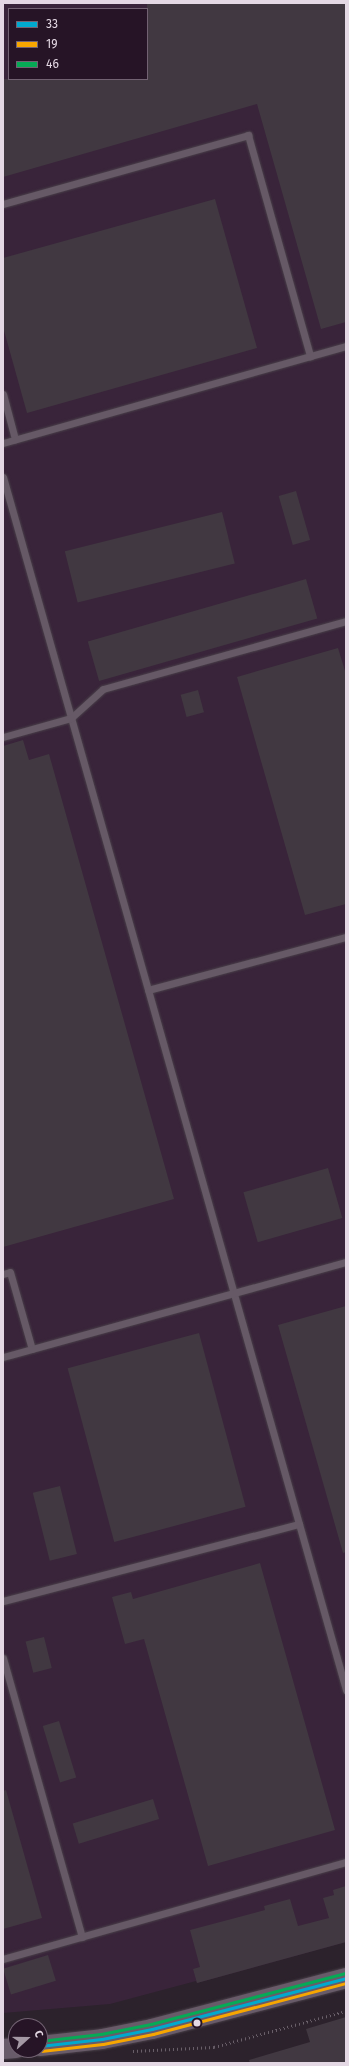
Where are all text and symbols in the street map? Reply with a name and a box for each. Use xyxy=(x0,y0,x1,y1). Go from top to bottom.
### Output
legend xyxy=(8,8,148,80)
text: 33 xyxy=(46,17,58,31)
text: 19 xyxy=(46,37,58,51)
text: 46 xyxy=(46,57,59,71)
north arrow xyxy=(8,2018,48,2058)
unlabelled marker xyxy=(192,2018,202,2028)
text: С xyxy=(32,2029,46,2039)

